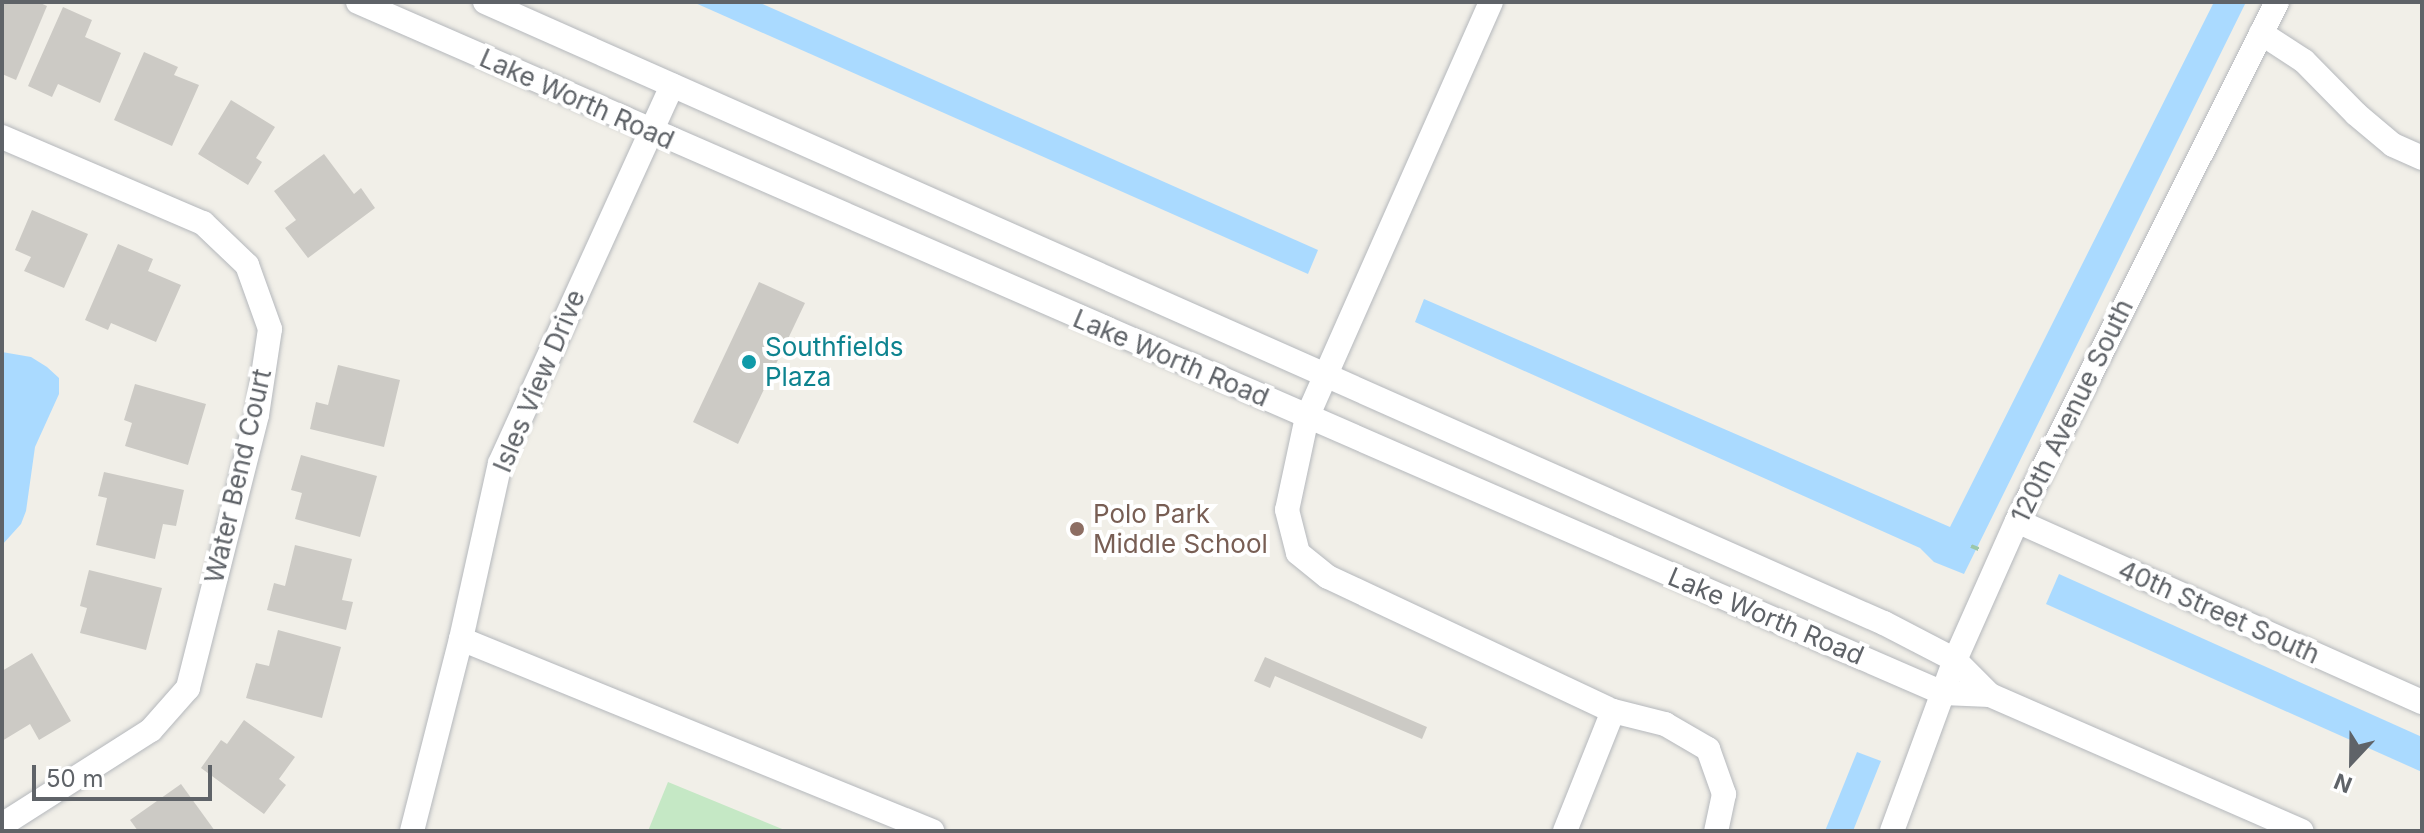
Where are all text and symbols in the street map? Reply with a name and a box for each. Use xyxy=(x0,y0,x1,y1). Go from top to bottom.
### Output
street label: Lake Worth Road xyxy=(475,42,679,156)
street label: Isles View Drive xyxy=(486,285,592,477)
street label: 120th Avenue South xyxy=(2004,294,2140,528)
street label: Lake Worth Road xyxy=(1069,303,1273,413)
place label: Southfields Plaza xyxy=(765,331,904,392)
marker: Southfields Plaza xyxy=(740,353,758,371)
street label: Water Bend Court xyxy=(198,366,278,586)
place label: Polo Park Middle School xyxy=(1093,498,1268,560)
marker: Polo Park Middle School xyxy=(1068,520,1086,538)
street label: 40th Street South xyxy=(2114,554,2324,670)
street label: Lake Worth Road xyxy=(1664,561,1868,671)
north arrow xyxy=(2312,721,2392,801)
scale bar xyxy=(36,749,216,799)
text: 50 m xyxy=(46,764,104,793)
text: N xyxy=(2330,768,2356,798)

